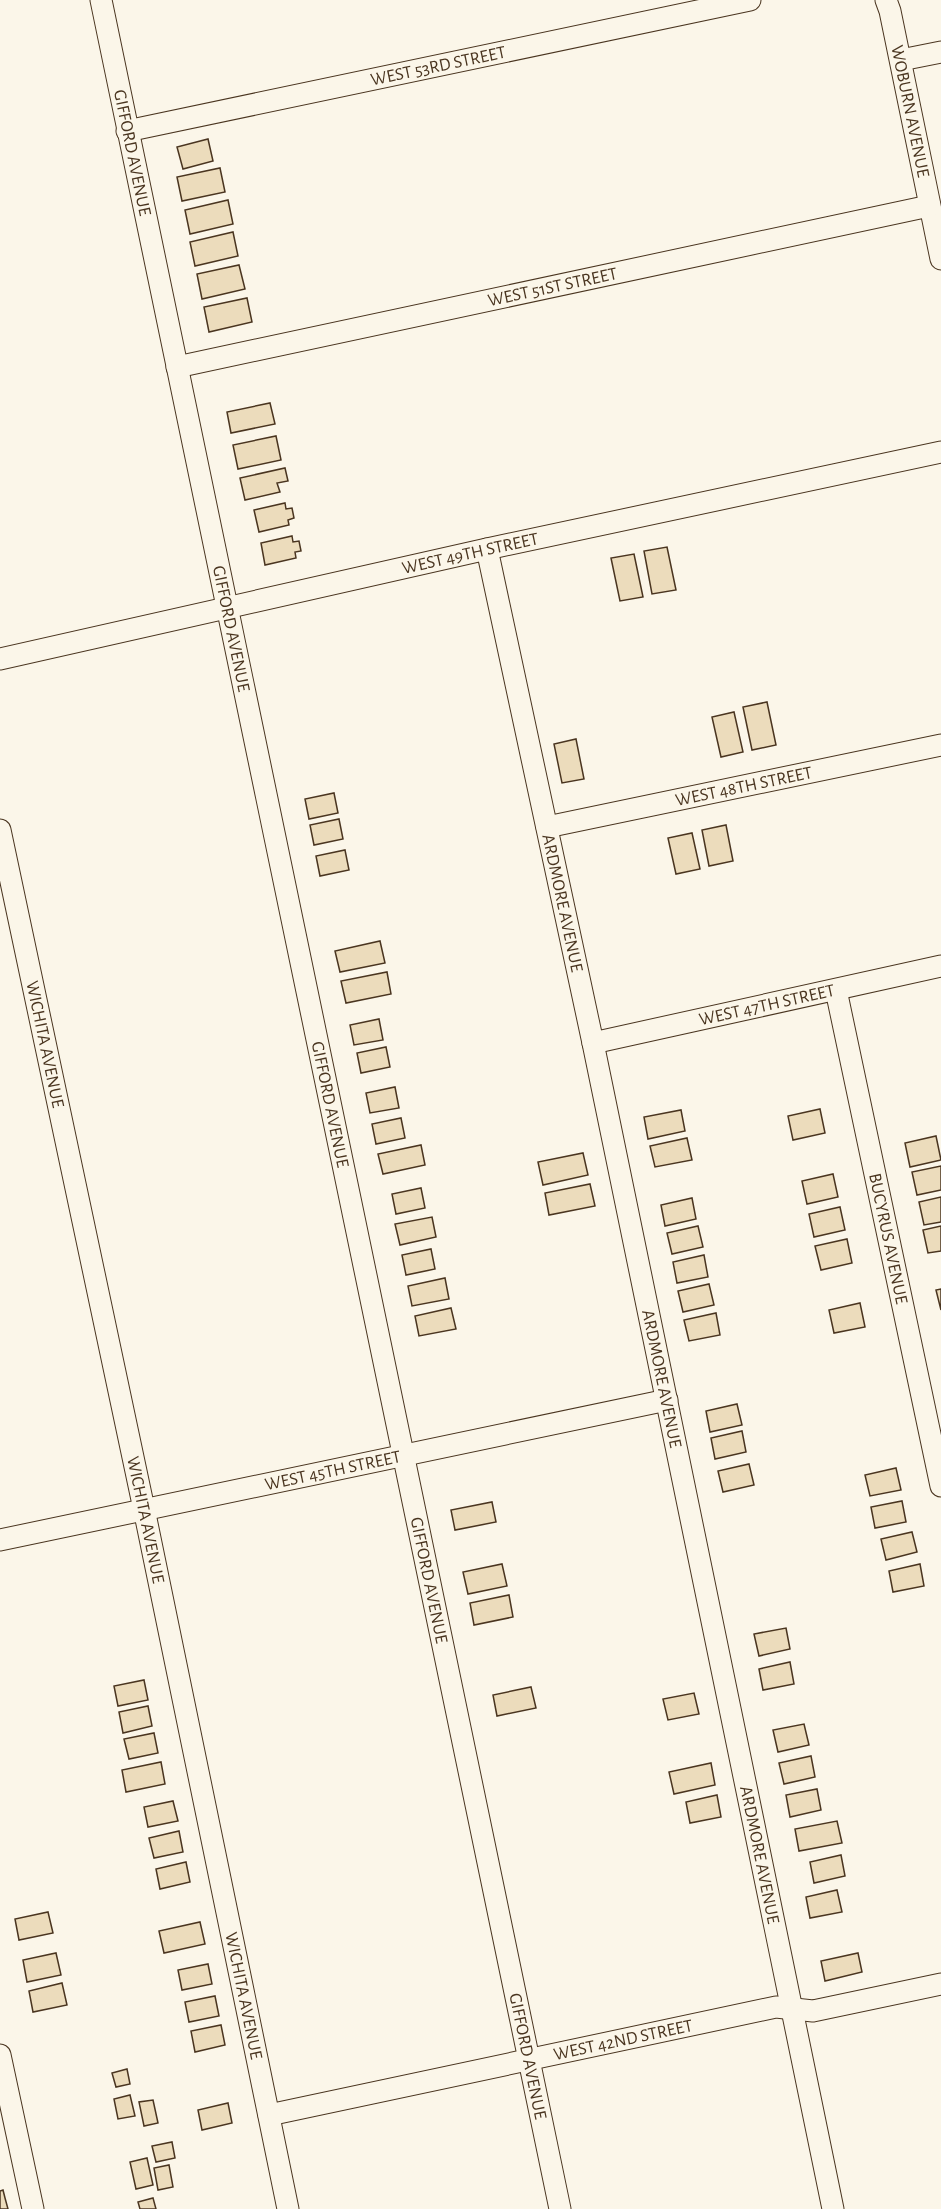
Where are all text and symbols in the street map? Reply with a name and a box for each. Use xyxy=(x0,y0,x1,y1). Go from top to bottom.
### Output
street label: WEST 53RD STREET xyxy=(369,44,508,90)
street label: WOBURN AVENUE xyxy=(887,44,932,179)
street label: GIFFORD AVENUE xyxy=(110,88,154,218)
street label: WEST 51ST STREET xyxy=(486,265,619,310)
street label: WEST 49TH STREET xyxy=(400,530,540,578)
street label: GIFFORD AVENUE xyxy=(209,564,253,694)
street label: WEST 48TH STREET xyxy=(674,764,814,810)
street label: ARDMORE AVENUE xyxy=(538,833,586,974)
street label: WICHITA AVENUE xyxy=(22,979,67,1110)
street label: WEST 47TH STREET xyxy=(698,982,837,1029)
street label: GIFFORD AVENUE xyxy=(308,1040,351,1170)
street label: BUCYRUS AVENUE xyxy=(865,1172,910,1306)
street label: ARDMORE AVENUE xyxy=(638,1308,684,1450)
street label: WEST 45TH STREET xyxy=(263,1448,403,1494)
street label: WICHITA AVENUE xyxy=(123,1455,167,1585)
street label: GIFFORD AVENUE xyxy=(406,1516,450,1645)
street label: ARDMORE AVENUE xyxy=(736,1784,782,1926)
street label: WICHITA AVENUE xyxy=(221,1931,265,2061)
street label: GIFFORD AVENUE xyxy=(505,1992,549,2121)
street label: WEST 42ND STREET xyxy=(552,2017,695,2064)

